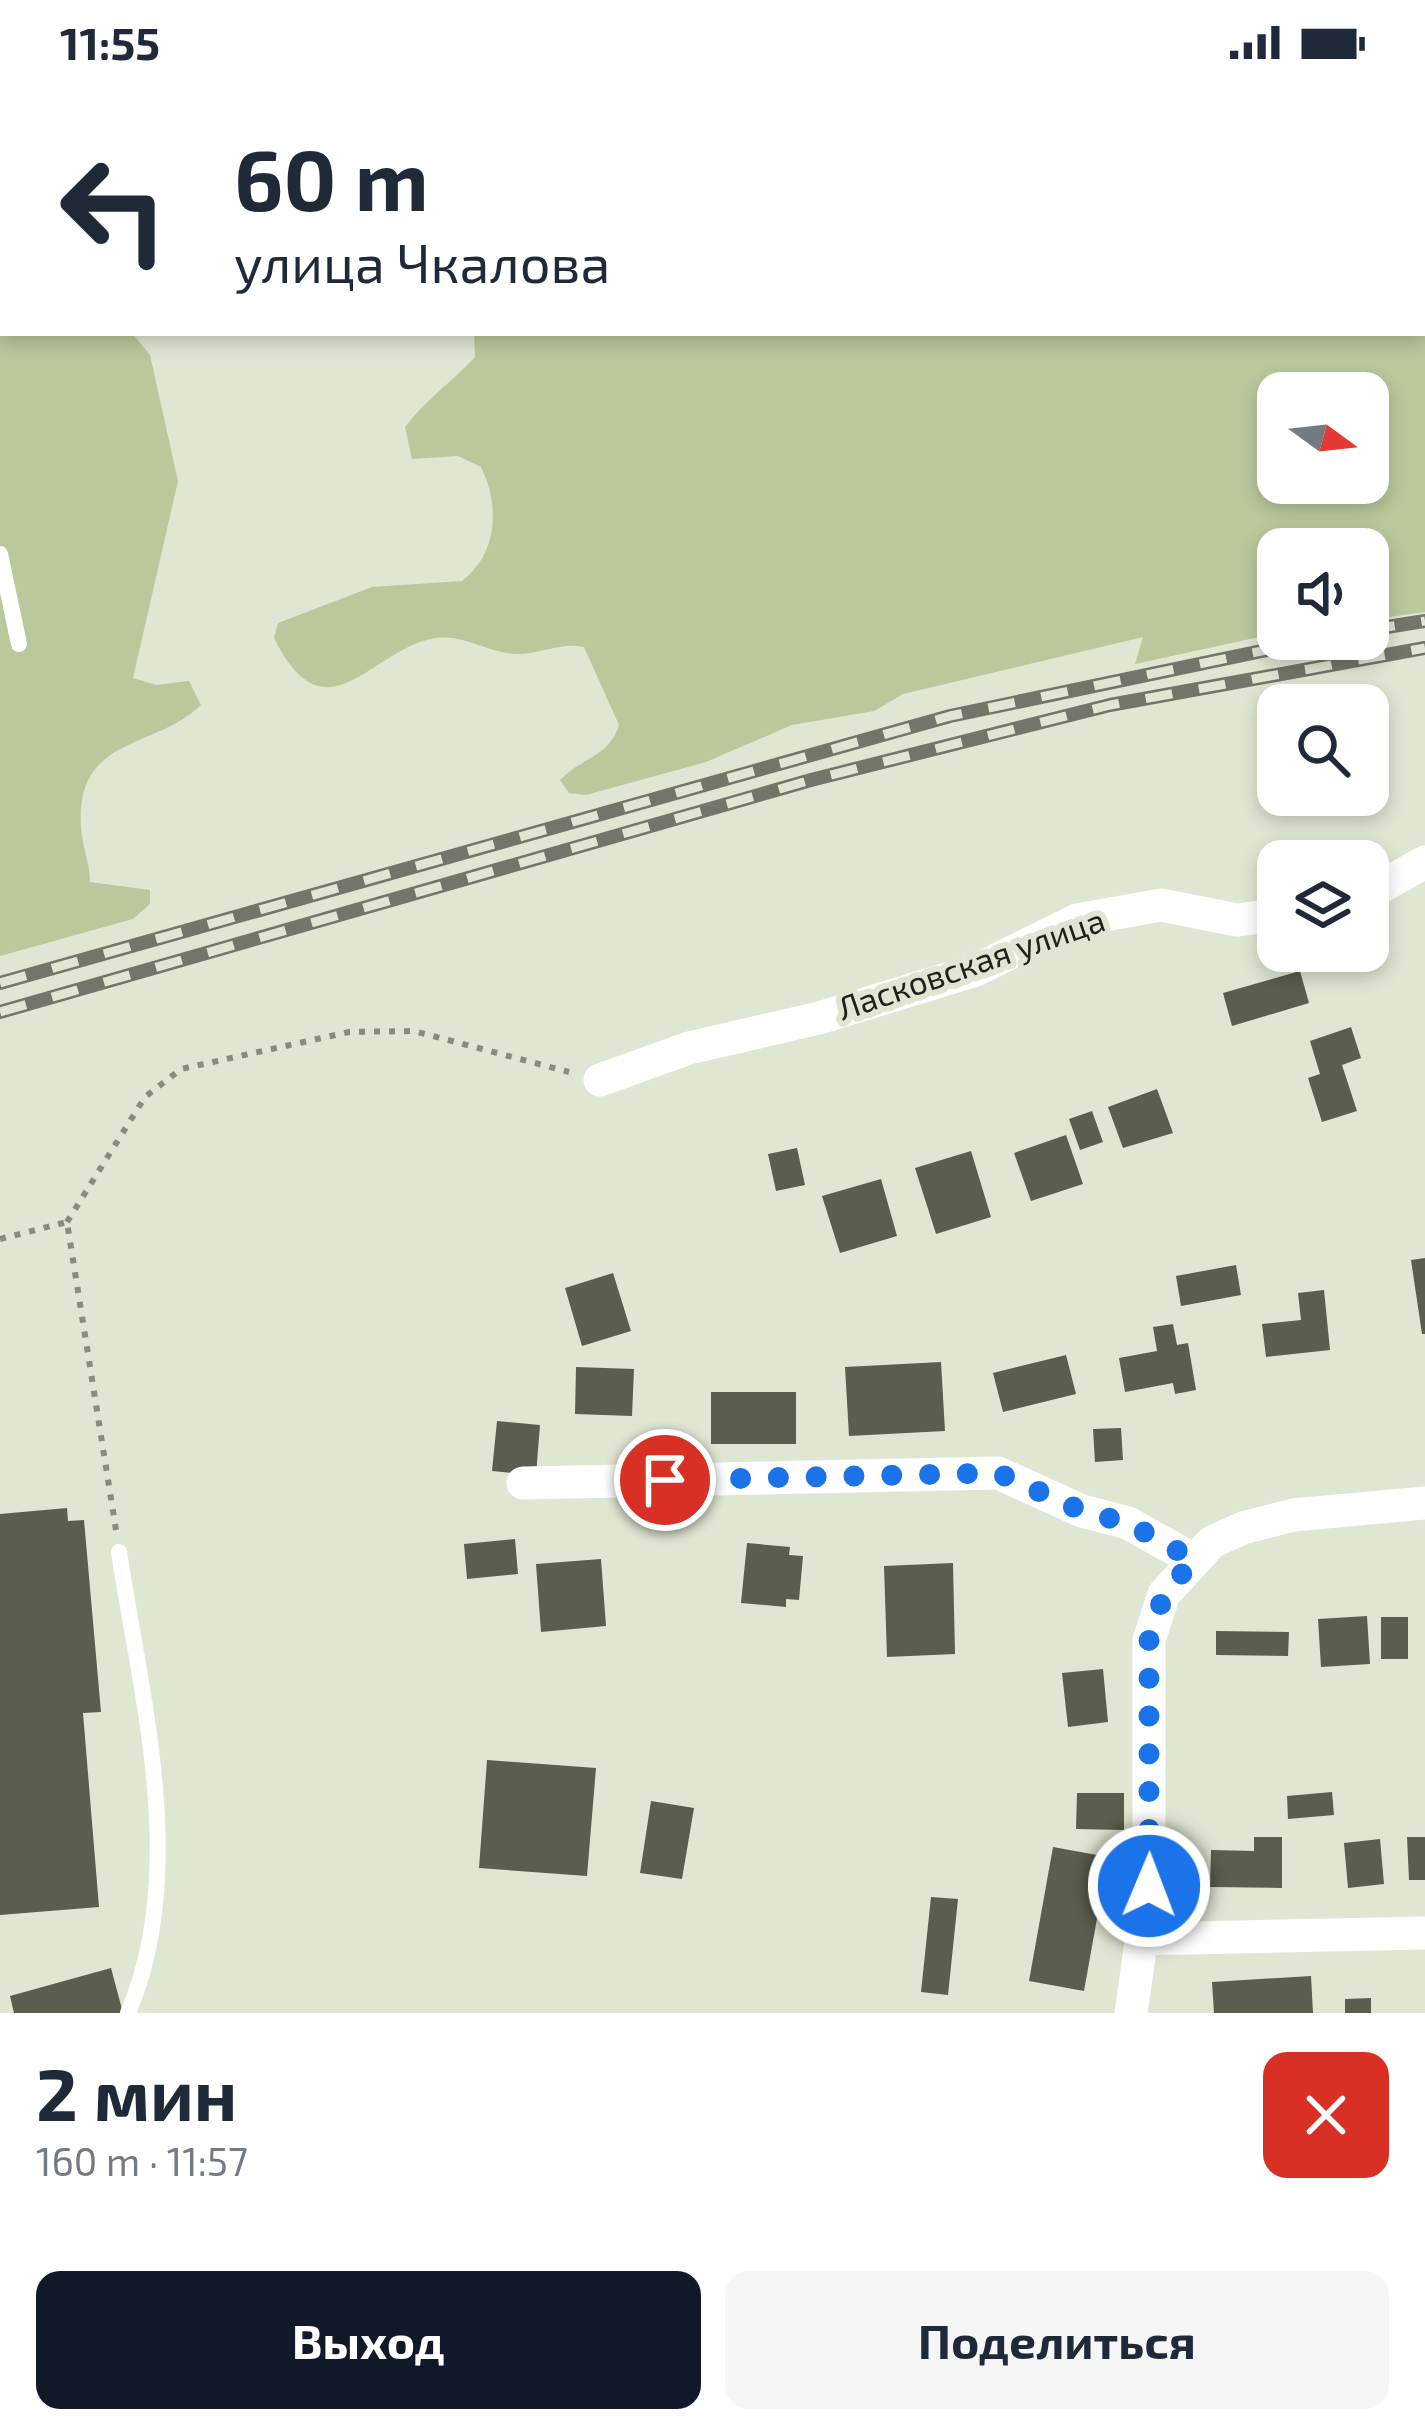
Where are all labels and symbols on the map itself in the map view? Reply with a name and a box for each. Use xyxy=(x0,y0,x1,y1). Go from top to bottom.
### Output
north arrow xyxy=(1257,372,1389,504)
street label: Ласковская улица xyxy=(832,899,1110,1029)
pin xyxy=(614,1429,716,1531)
position arrow xyxy=(1086,1823,1212,1949)

